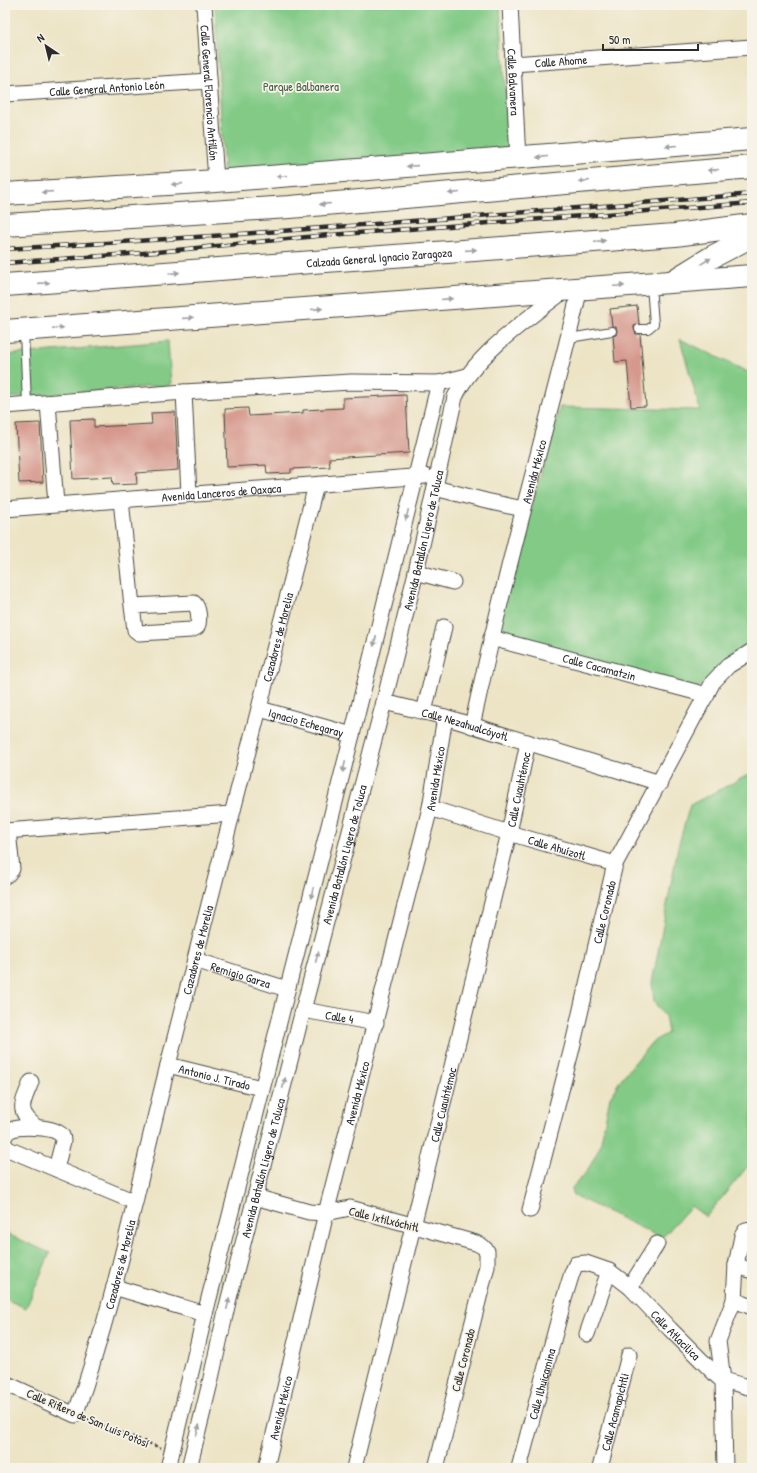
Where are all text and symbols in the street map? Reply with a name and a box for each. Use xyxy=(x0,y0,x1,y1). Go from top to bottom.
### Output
street label: Calle General Florencio Antillón xyxy=(197,24,223,161)
north arrow xyxy=(26,26,66,66)
scale bar xyxy=(603,26,698,52)
text: N xyxy=(34,30,47,45)
text: 50 m xyxy=(609,31,630,48)
street label: Calle Balvanera xyxy=(504,48,524,116)
street label: Calle Ahome xyxy=(534,50,588,71)
street label: Calle General Antonio León xyxy=(49,75,165,100)
park label: Parque Balbanera xyxy=(263,78,339,95)
one-way arrow xyxy=(665,142,677,149)
one-way arrow xyxy=(536,153,548,160)
one-way arrow xyxy=(406,163,418,170)
one-way arrow xyxy=(707,167,719,174)
one-way arrow xyxy=(276,173,288,180)
one-way arrow xyxy=(578,178,590,185)
one-way arrow xyxy=(171,180,183,187)
one-way arrow xyxy=(41,188,53,195)
one-way arrow xyxy=(448,189,460,196)
one-way arrow xyxy=(319,201,331,208)
one-way arrow xyxy=(594,237,606,244)
street label: Calzada General Ignacio Zaragoza xyxy=(305,243,453,271)
one-way arrow xyxy=(465,247,477,254)
one-way arrow xyxy=(700,257,712,264)
one-way arrow xyxy=(168,269,180,276)
one-way arrow xyxy=(38,279,50,286)
one-way arrow xyxy=(613,283,626,289)
one-way arrow xyxy=(441,295,453,302)
one-way arrow xyxy=(311,306,323,313)
one-way arrow xyxy=(182,315,194,322)
one-way arrow xyxy=(52,324,64,331)
street label: Avenida México xyxy=(517,438,550,505)
street label: Avenida Batallón Ligero de Toluca xyxy=(398,468,447,612)
street label: Avenida Lanceros de Oaxaca xyxy=(161,479,282,505)
one-way arrow xyxy=(404,509,410,521)
street label: Cazadores de Morelia xyxy=(258,590,297,684)
one-way arrow xyxy=(372,635,378,648)
street label: Calle Cacamatzin xyxy=(561,649,638,684)
street label: Ignacio Echegaray xyxy=(267,703,346,741)
street label: Calle Nezahualcóyotl xyxy=(420,703,511,745)
street label: Avenida México xyxy=(421,745,449,812)
street label: Calle Cuauhtémoc xyxy=(502,750,534,829)
one-way arrow xyxy=(340,761,346,774)
street label: Avenida Batallón Ligero de Toluca xyxy=(318,783,370,926)
street label: Calle Ahuízotl xyxy=(526,831,589,864)
street label: Calle Coronado xyxy=(588,878,619,945)
one-way arrow xyxy=(308,887,314,900)
street label: Cazadores de Morelia xyxy=(178,903,217,996)
one-way arrow xyxy=(314,951,320,963)
street label: Remigio Garza xyxy=(209,957,273,992)
street label: Calle 4 xyxy=(324,1006,355,1027)
street label: Avenida México xyxy=(340,1059,373,1127)
street label: Antonio J. Tirado xyxy=(177,1060,252,1094)
street label: Calle Cuauhtémoc xyxy=(425,1065,460,1144)
one-way arrow xyxy=(282,1077,288,1089)
street label: Avenida Batallón Ligero de Toluca xyxy=(236,1096,289,1239)
street label: Calle Ixtilxóchitl xyxy=(347,1202,422,1236)
street label: Cazadores de Morelia xyxy=(100,1218,139,1311)
one-way arrow xyxy=(225,1297,231,1310)
street label: Calle Atlacilica xyxy=(647,1306,705,1364)
street label: Calle Coronado xyxy=(447,1326,479,1393)
street label: Calle Ilhuicamina xyxy=(524,1346,559,1421)
street label: Calle Acamapichtli xyxy=(596,1371,633,1453)
street label: Avenida México xyxy=(264,1374,296,1441)
street label: Calle Riflero de San Luis Potosí xyxy=(24,1384,152,1452)
one-way arrow xyxy=(195,1424,201,1436)

